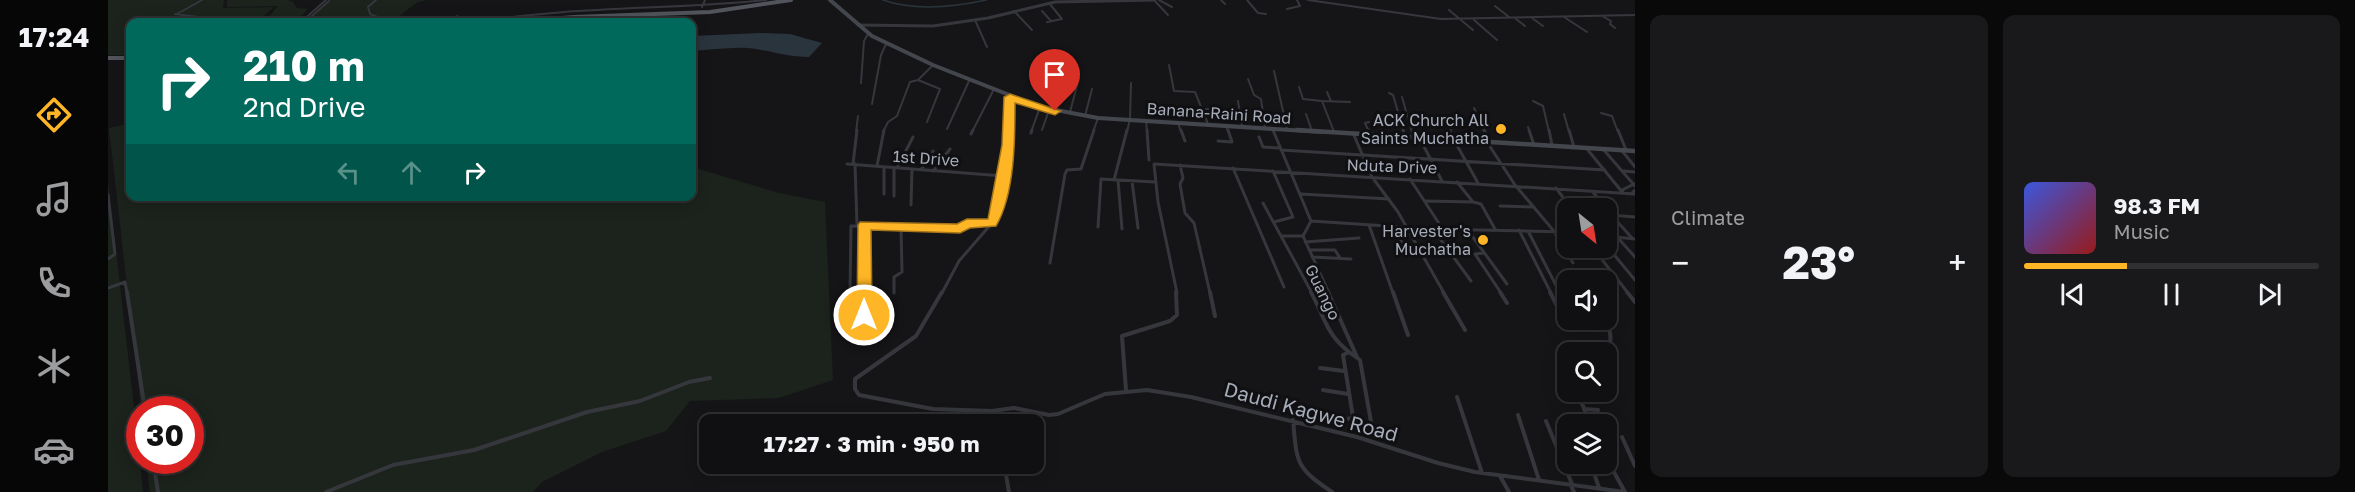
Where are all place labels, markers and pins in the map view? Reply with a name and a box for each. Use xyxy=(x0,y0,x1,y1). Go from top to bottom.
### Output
pin xyxy=(1029,49,1080,111)
place label: ACK Church All Saints Muchatha xyxy=(1361,110,1489,148)
marker: ACK Church All Saints Muchatha xyxy=(1494,122,1508,136)
place label: Harvester's Muchatha xyxy=(1382,221,1471,259)
marker: Harvester's Muchatha xyxy=(1476,233,1490,247)

